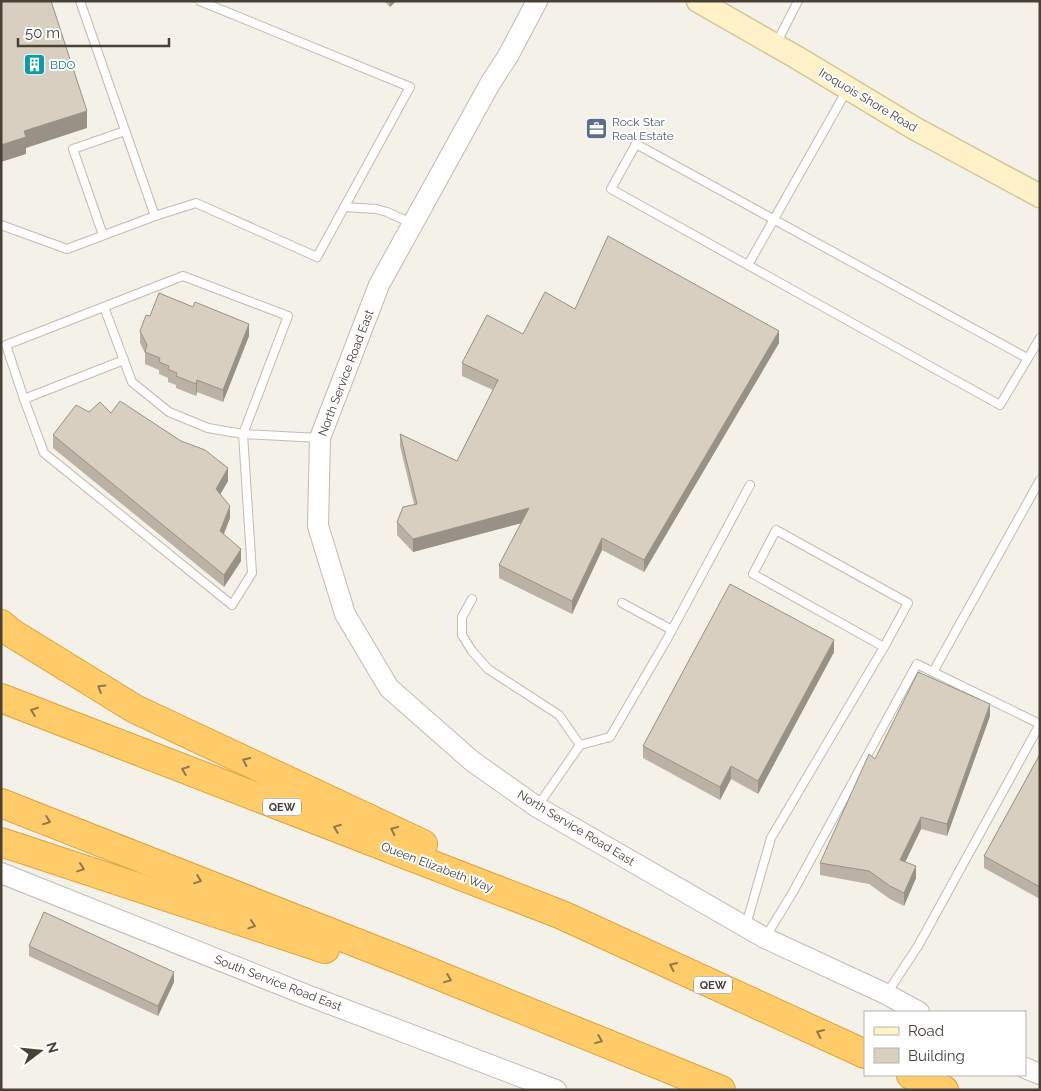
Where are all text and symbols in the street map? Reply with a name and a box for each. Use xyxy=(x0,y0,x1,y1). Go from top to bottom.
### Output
scale bar xyxy=(18,15,169,47)
text: 50 m xyxy=(25,24,60,42)
building icon: BDO xyxy=(22,53,46,77)
place label: BDO xyxy=(50,58,76,72)
street label: Iroquois Shore Road xyxy=(817,65,919,135)
place label: Rock Star Real Estate xyxy=(612,115,674,143)
office icon: Rock Star Real Estate xyxy=(584,117,608,141)
street label: North Service Road East xyxy=(315,308,377,438)
one-way arrow xyxy=(98,685,107,695)
one-way arrow xyxy=(30,707,39,717)
one-way arrow xyxy=(243,758,252,768)
one-way arrow xyxy=(182,765,190,775)
street label: North Service Road East xyxy=(515,787,637,869)
road number: QEW xyxy=(263,799,301,816)
one-way arrow xyxy=(42,815,50,825)
one-way arrow xyxy=(333,824,342,834)
one-way arrow xyxy=(390,826,399,836)
street label: Queen Elizabeth Way xyxy=(379,839,495,895)
one-way arrow xyxy=(76,862,84,872)
one-way arrow xyxy=(193,874,202,885)
one-way arrow xyxy=(247,919,255,929)
street label: South Service Road East xyxy=(212,952,344,1014)
one-way arrow xyxy=(669,962,678,972)
one-way arrow xyxy=(444,973,452,983)
road number: QEW xyxy=(694,976,732,994)
legend xyxy=(864,1011,1026,1076)
text: Road xyxy=(908,1022,944,1040)
north arrow xyxy=(15,1026,65,1076)
one-way arrow xyxy=(816,1029,825,1040)
one-way arrow xyxy=(594,1034,603,1045)
text: N xyxy=(43,1040,62,1055)
text: Building xyxy=(908,1047,965,1065)

